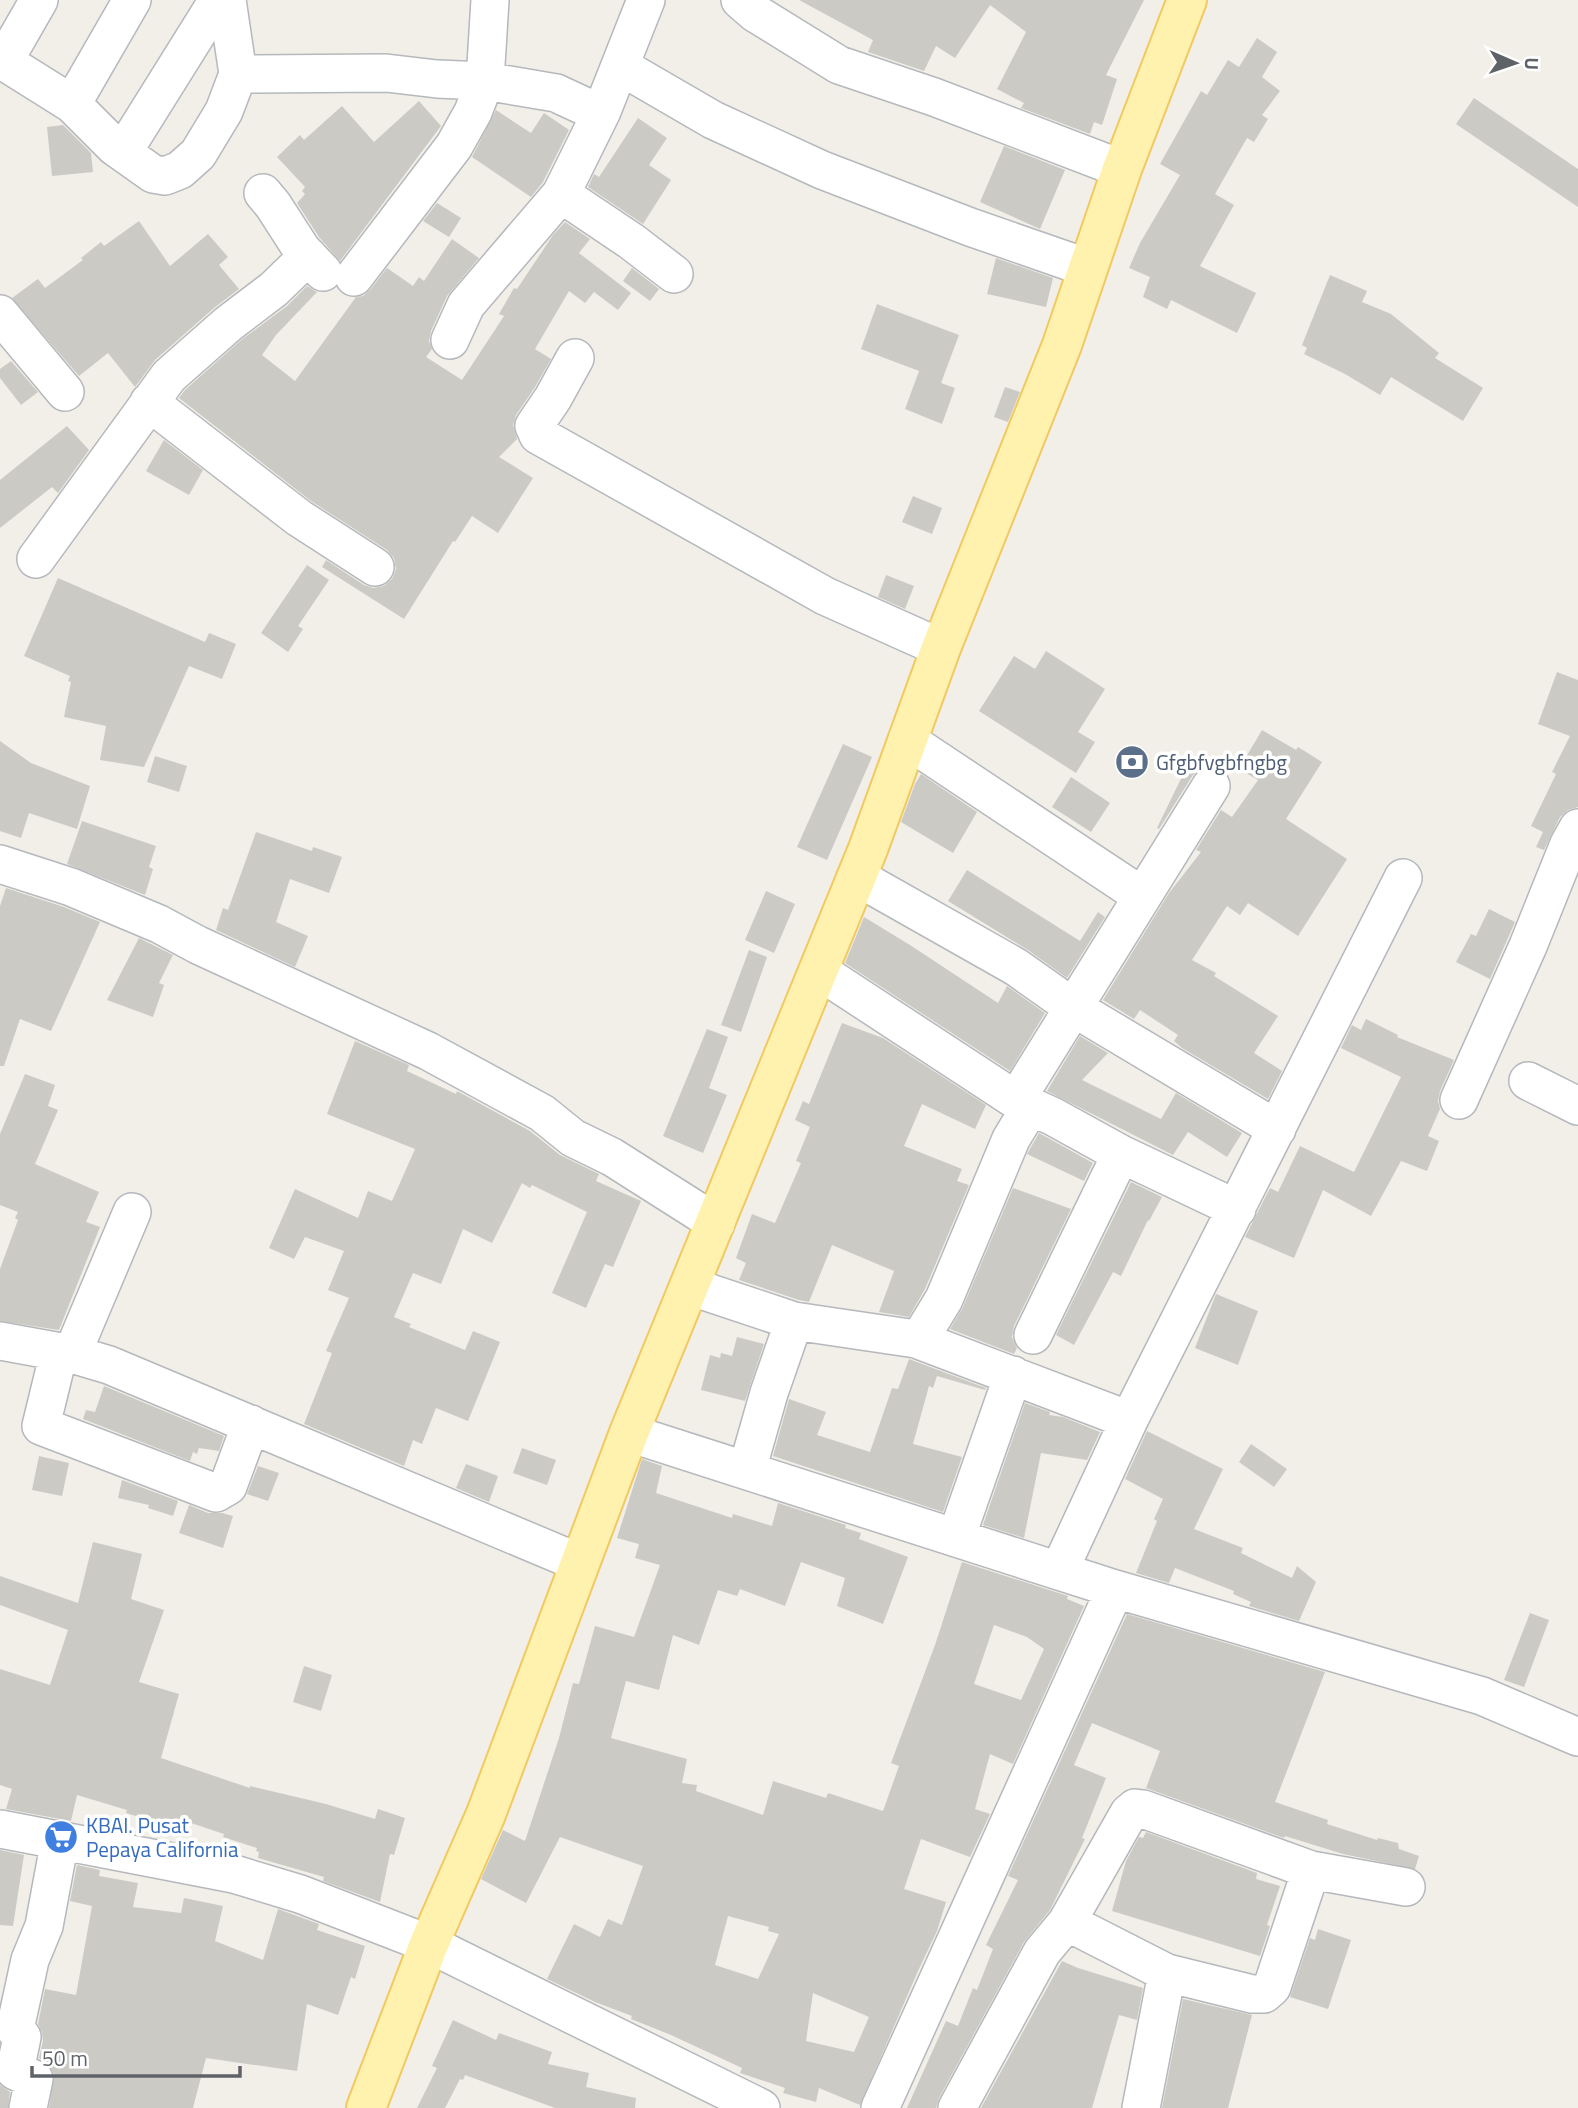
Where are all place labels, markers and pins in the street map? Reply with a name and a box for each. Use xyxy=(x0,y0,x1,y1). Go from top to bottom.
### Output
bank icon: Gfgbfvgbfngbg xyxy=(1113,743,1151,781)
place label: Gfgbfvgbfngbg xyxy=(1156,746,1287,778)
place label: KBAI. Pusat Pepaya California xyxy=(86,1809,239,1865)
supermarket icon: KBAI. Pusat Pepaya California xyxy=(42,1818,80,1856)

